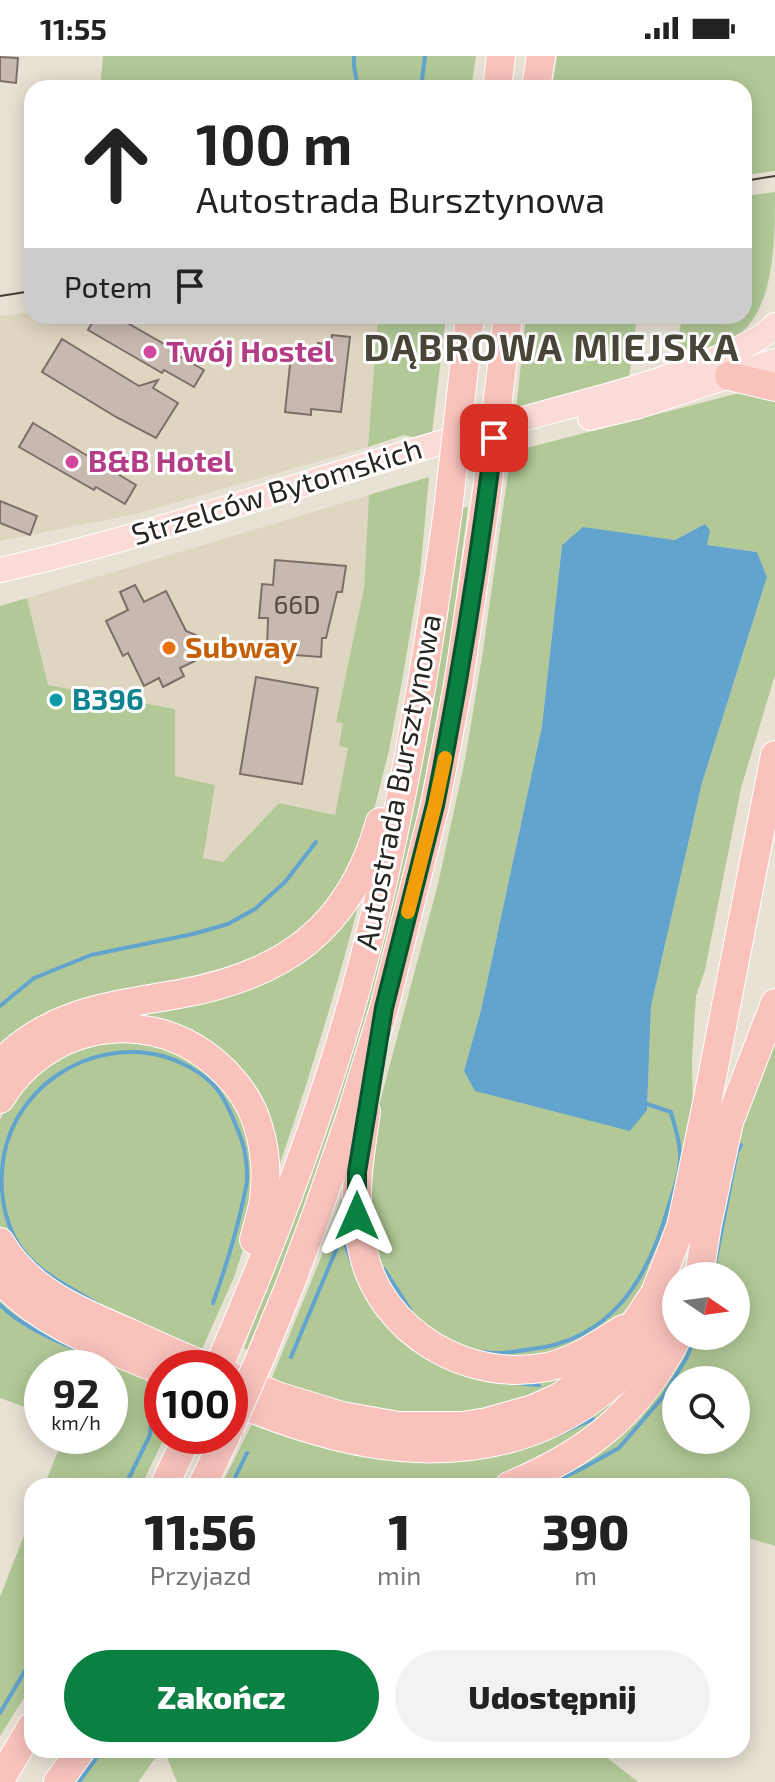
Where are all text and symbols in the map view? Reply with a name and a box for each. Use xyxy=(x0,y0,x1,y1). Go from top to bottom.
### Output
text: 11:55 xyxy=(40,10,107,46)
text: 100 m xyxy=(196,109,352,176)
icon: ahead xyxy=(64,112,168,216)
text: Autostrada Bursztynowa xyxy=(196,177,605,220)
icon: arrive xyxy=(168,264,212,308)
text: Potem xyxy=(64,268,152,304)
district label: DĄBROWA MIEJSKA xyxy=(364,323,740,369)
place label: Twój Hostel xyxy=(166,332,334,368)
marker: Twój Hostel xyxy=(141,343,159,361)
pin xyxy=(460,404,528,472)
icon: arrive xyxy=(472,416,516,460)
street label: Strzelców Bytomskich xyxy=(127,429,426,551)
place label: B&B Hotel xyxy=(88,442,233,478)
marker: B&B Hotel xyxy=(63,453,81,471)
house number: 66D xyxy=(273,588,321,619)
street label: Autostrada Bursztynowa xyxy=(347,611,447,952)
place label: Subway xyxy=(185,628,297,665)
marker: Subway xyxy=(160,639,178,657)
place label: B396 xyxy=(72,680,144,716)
marker: B396 xyxy=(47,691,65,709)
position arrow xyxy=(315,1174,399,1258)
north arrow xyxy=(662,1262,750,1350)
map controls xyxy=(662,1262,750,1454)
speed limit sign: 100 xyxy=(144,1350,248,1454)
button: search xyxy=(662,1366,750,1454)
text: 92 xyxy=(53,1368,99,1416)
text: km/h xyxy=(51,1410,101,1434)
text: 11:56 xyxy=(145,1502,257,1560)
text: 1 xyxy=(388,1502,410,1560)
text: 390 xyxy=(542,1502,629,1560)
text: Przyjazd xyxy=(150,1559,251,1590)
text: min xyxy=(377,1559,421,1590)
text: m xyxy=(574,1559,597,1590)
button: Zakończ xyxy=(64,1650,379,1742)
button: Udostępnij xyxy=(395,1650,710,1742)

